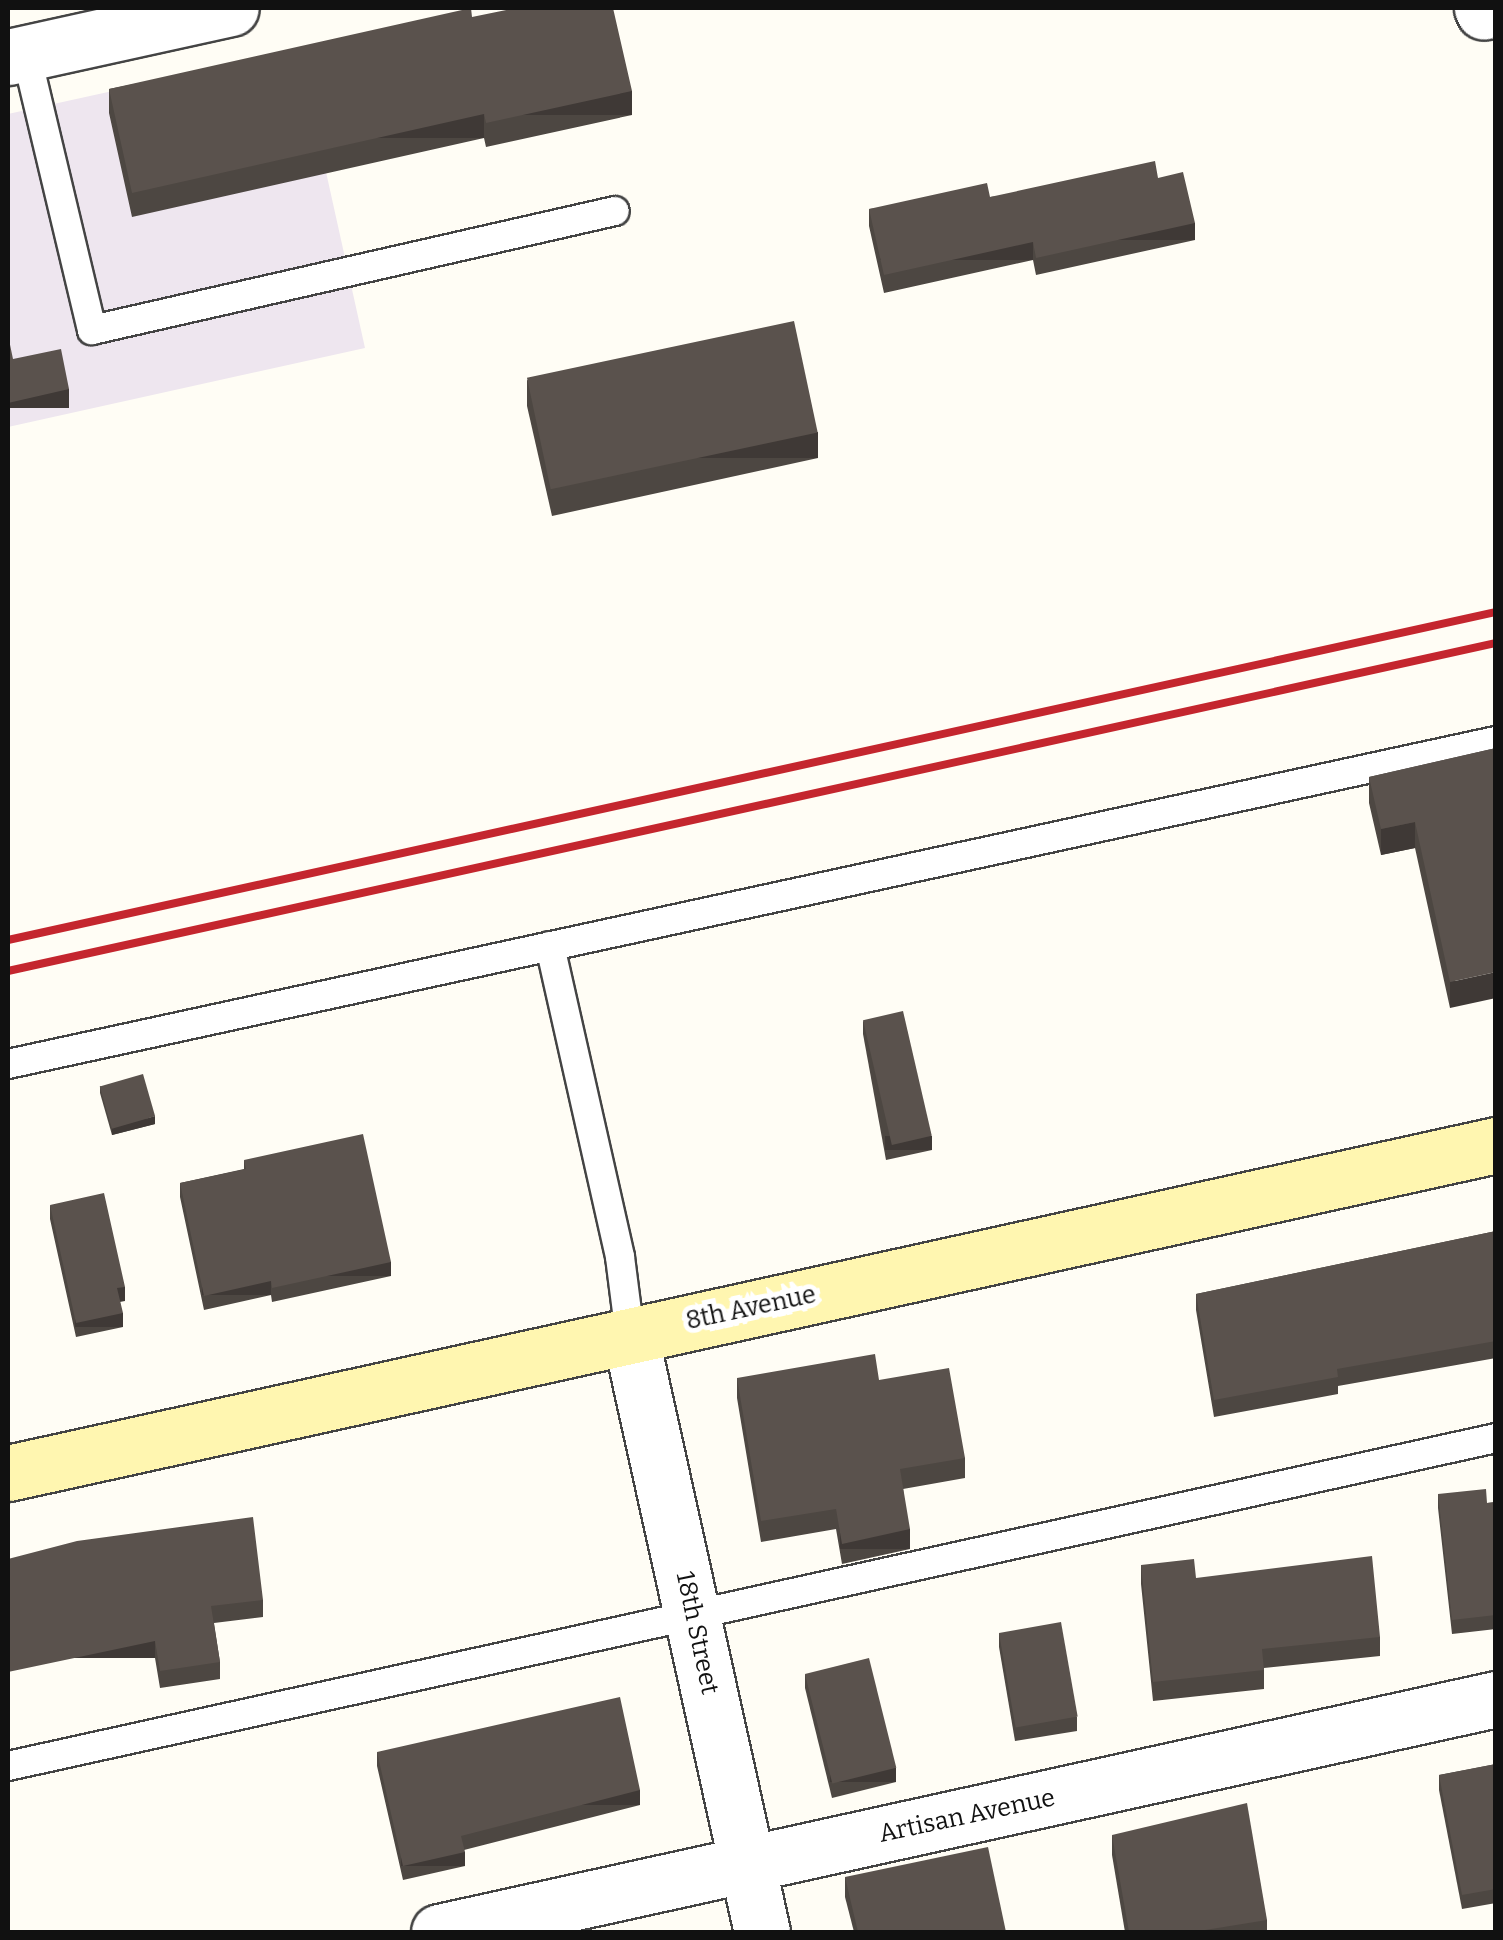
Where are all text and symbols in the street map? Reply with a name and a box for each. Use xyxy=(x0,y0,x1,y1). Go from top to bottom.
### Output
street label: 8th Avenue xyxy=(683,1280,819,1336)
street label: 18th Street xyxy=(669,1569,725,1697)
street label: Artisan Avenue xyxy=(876,1783,1058,1849)

